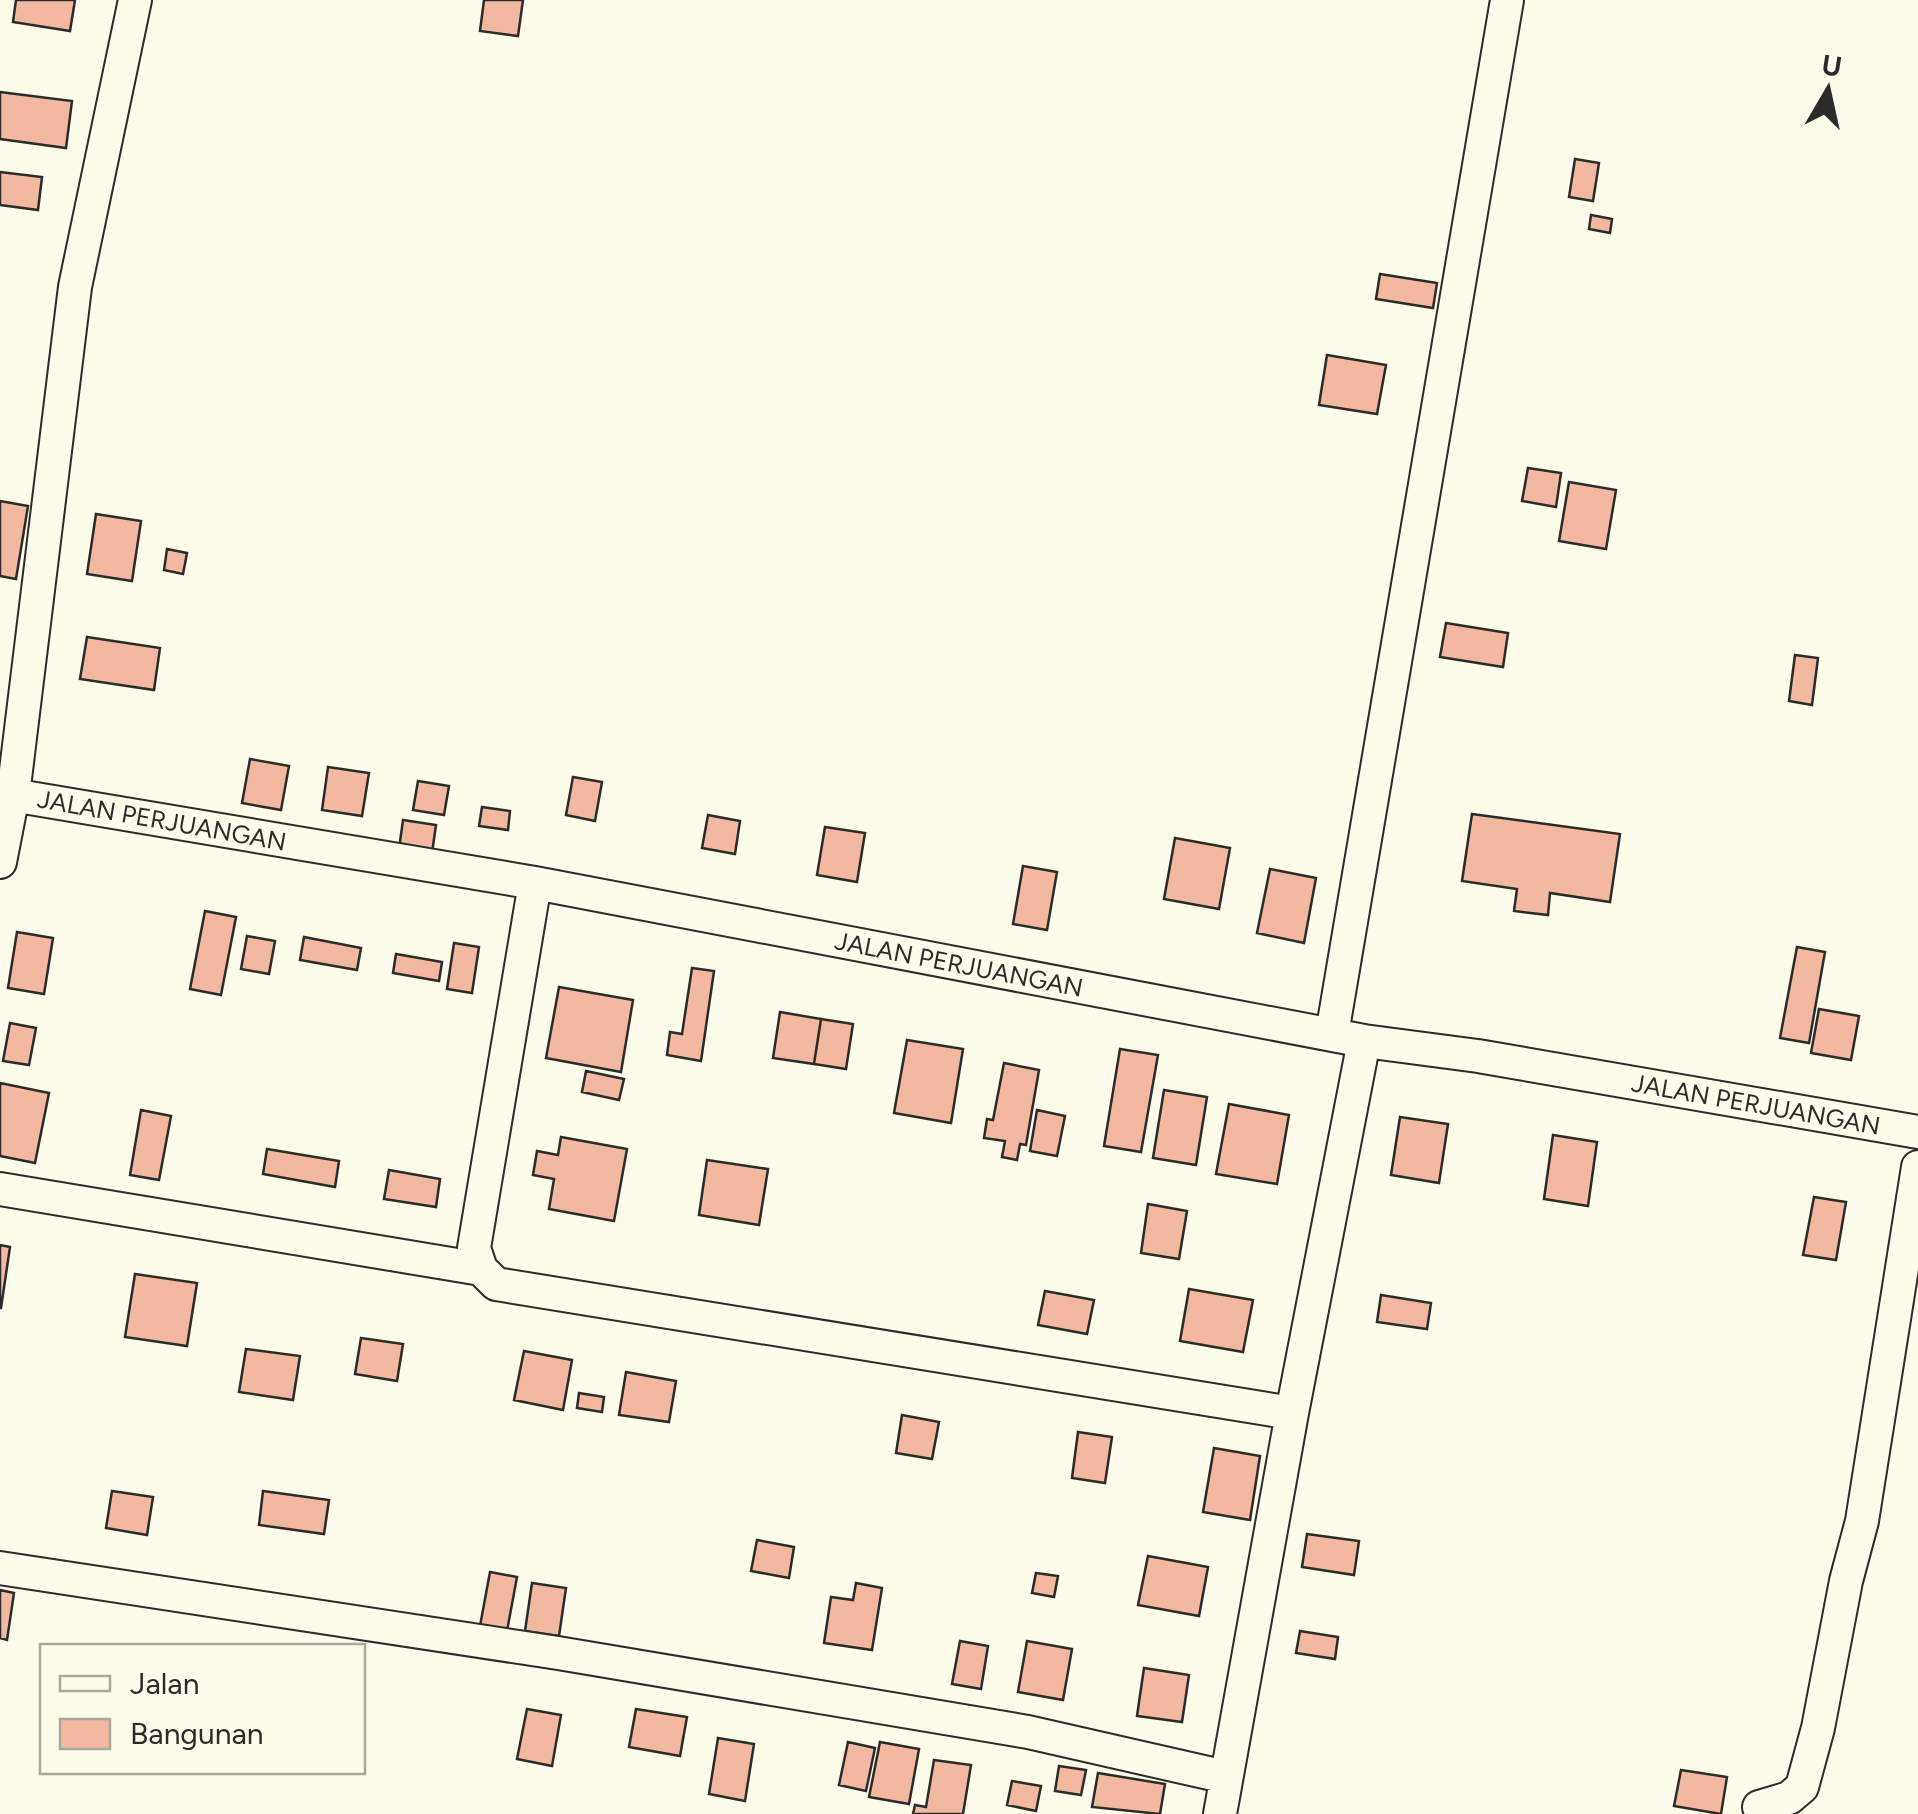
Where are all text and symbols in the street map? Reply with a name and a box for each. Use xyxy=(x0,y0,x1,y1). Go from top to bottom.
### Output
north arrow xyxy=(1778,40,1878,140)
text: U xyxy=(1820,47,1844,84)
street label: JALAN PERJUANGAN xyxy=(35,783,289,857)
street label: JALAN PERJUANGAN xyxy=(832,925,1086,1003)
street label: JALAN PERJUANGAN xyxy=(1629,1067,1883,1141)
legend xyxy=(40,1644,365,1774)
text: Jalan xyxy=(130,1665,199,1702)
text: Bangunan xyxy=(130,1715,264,1752)

